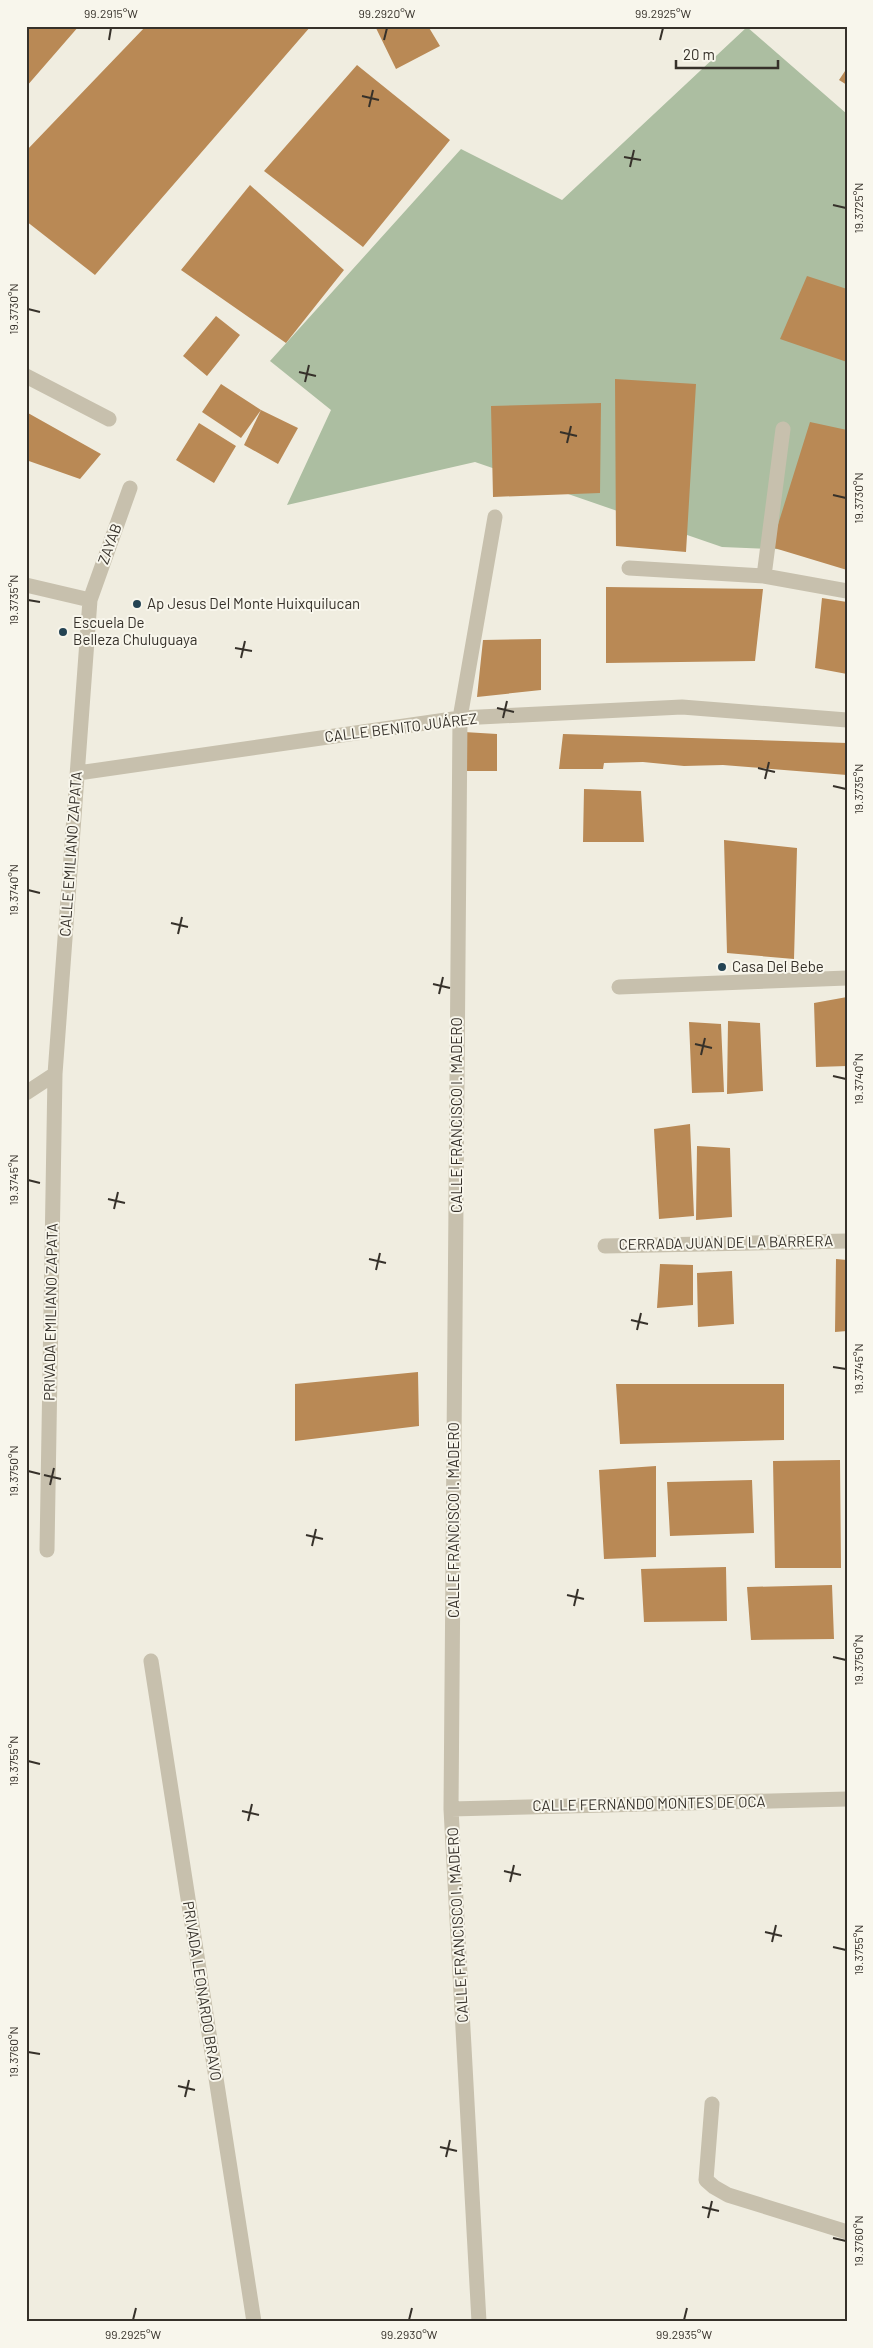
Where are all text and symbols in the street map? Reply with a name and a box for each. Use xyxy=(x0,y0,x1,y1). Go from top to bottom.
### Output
text: 99.2915°W xyxy=(84,6,138,20)
text: 99.2920°W xyxy=(359,6,416,20)
text: 99.2925°W xyxy=(635,6,692,20)
scale bar xyxy=(676,38,778,70)
text: 20 m xyxy=(683,45,715,63)
text: 19.3725°N xyxy=(851,183,865,233)
text: 19.3730°N xyxy=(6,283,20,335)
text: 19.3730°N xyxy=(851,472,865,524)
street label: ZAYAB xyxy=(93,521,125,566)
text: 19.3735°N xyxy=(6,575,20,625)
place label: Ap Jesus Del Monte Huixquilucan xyxy=(147,594,360,612)
marker: Ap Jesus Del Monte Huixquilucan xyxy=(131,598,143,610)
place label: Escuela De Belleza Chuluguaya xyxy=(73,613,197,648)
marker: Escuela De Belleza Chuluguaya xyxy=(57,626,69,638)
street label: CALLE BENITO JUÁREZ xyxy=(323,709,478,745)
text: 19.3735°N xyxy=(851,764,865,814)
street label: CALLE EMILIANO ZAPATA xyxy=(55,771,85,937)
text: 19.3740°N xyxy=(6,864,20,916)
place label: Casa Del Bebe xyxy=(732,957,824,975)
marker: Casa Del Bebe xyxy=(716,961,728,973)
street label: CALLE FRANCISCO I. MADERO xyxy=(447,1017,465,1213)
text: 19.3740°N xyxy=(851,1053,865,1105)
text: 19.3745°N xyxy=(6,1154,20,1206)
street label: PRIVADA EMILIANO ZAPATA xyxy=(39,1223,61,1401)
street label: CERRADA JUAN DE LA BARRERA xyxy=(618,1231,834,1253)
text: 19.3745°N xyxy=(851,1343,865,1395)
street label: CALLE FRANCISCO I. MADERO xyxy=(444,1422,462,1618)
text: 19.3750°N xyxy=(6,1445,20,1497)
text: 19.3750°N xyxy=(851,1634,865,1686)
text: 19.3755°N xyxy=(6,1736,20,1786)
street label: CALLE FERNANDO MONTES DE OCA xyxy=(532,1792,766,1814)
street label: CALLE FRANCISCO I. MADERO xyxy=(443,1827,471,2023)
street label: PRIVADA LEONARDO BRAVO xyxy=(180,1900,226,2082)
text: 19.3755°N xyxy=(851,1925,865,1975)
text: 19.3760°N xyxy=(6,2026,20,2078)
text: 19.3760°N xyxy=(851,2215,865,2267)
text: 99.2925°W xyxy=(105,2327,162,2341)
text: 99.2930°W xyxy=(381,2327,438,2341)
text: 99.2935°W xyxy=(656,2327,712,2341)

